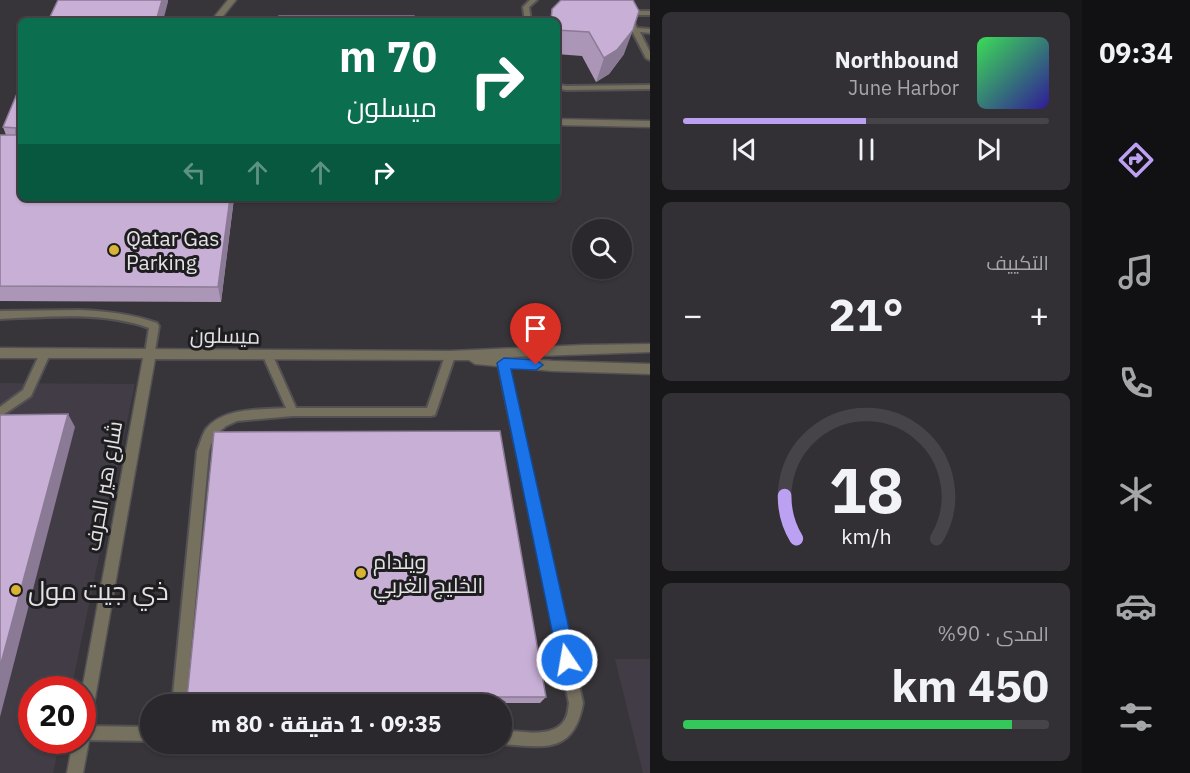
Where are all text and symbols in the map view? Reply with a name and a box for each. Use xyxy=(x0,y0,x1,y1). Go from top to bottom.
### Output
text: 70 m xyxy=(339,29,437,84)
text: 09:34 xyxy=(1099,35,1173,70)
icon: right xyxy=(458,42,536,120)
text: Northbound xyxy=(835,45,959,74)
text: June Harbor xyxy=(848,74,959,101)
text: ميسلون xyxy=(347,89,437,124)
icon: previous xyxy=(728,133,761,166)
icon: pause xyxy=(850,133,883,166)
icon: next xyxy=(972,133,1005,166)
icon: directions xyxy=(1115,139,1157,181)
icon: left xyxy=(178,156,211,189)
icon: ahead xyxy=(241,156,274,189)
icon: ahead xyxy=(304,156,337,189)
icon: right xyxy=(367,156,400,189)
map controls xyxy=(572,219,632,279)
button: search xyxy=(572,219,632,279)
place label: Qatar Gas Parking xyxy=(126,224,219,276)
marker: Qatar Gas Parking xyxy=(107,243,121,257)
text: التكييف xyxy=(986,249,1049,276)
icon: music xyxy=(1115,251,1157,293)
text: 21° xyxy=(828,285,904,343)
text: − xyxy=(683,293,703,336)
text: + xyxy=(1029,293,1049,336)
pin xyxy=(510,303,561,365)
icon: arrive xyxy=(519,312,552,345)
street label: ميسلون xyxy=(190,320,260,350)
icon: phone xyxy=(1115,362,1157,404)
street label: شارع هير الحرف xyxy=(78,419,129,554)
text: 18 xyxy=(829,449,903,530)
icon: climate xyxy=(1115,473,1157,515)
text: km/h xyxy=(841,522,891,550)
place label: ويندام الخليج الغربي xyxy=(373,547,483,602)
marker: ويندام الخليج الغربي xyxy=(354,566,368,580)
place label: ذي جيت مول xyxy=(28,573,168,611)
marker: ذي جيت مول xyxy=(9,583,23,597)
icon: car xyxy=(1115,585,1157,627)
text: المدى · 90% xyxy=(937,620,1049,647)
position arrow xyxy=(535,628,599,692)
text: 450 km xyxy=(891,656,1049,714)
speed limit sign: 20 xyxy=(18,676,96,754)
icon: filters xyxy=(1115,696,1157,738)
text: 09:35 · 1 دقيقة · 80 m xyxy=(211,709,441,738)

